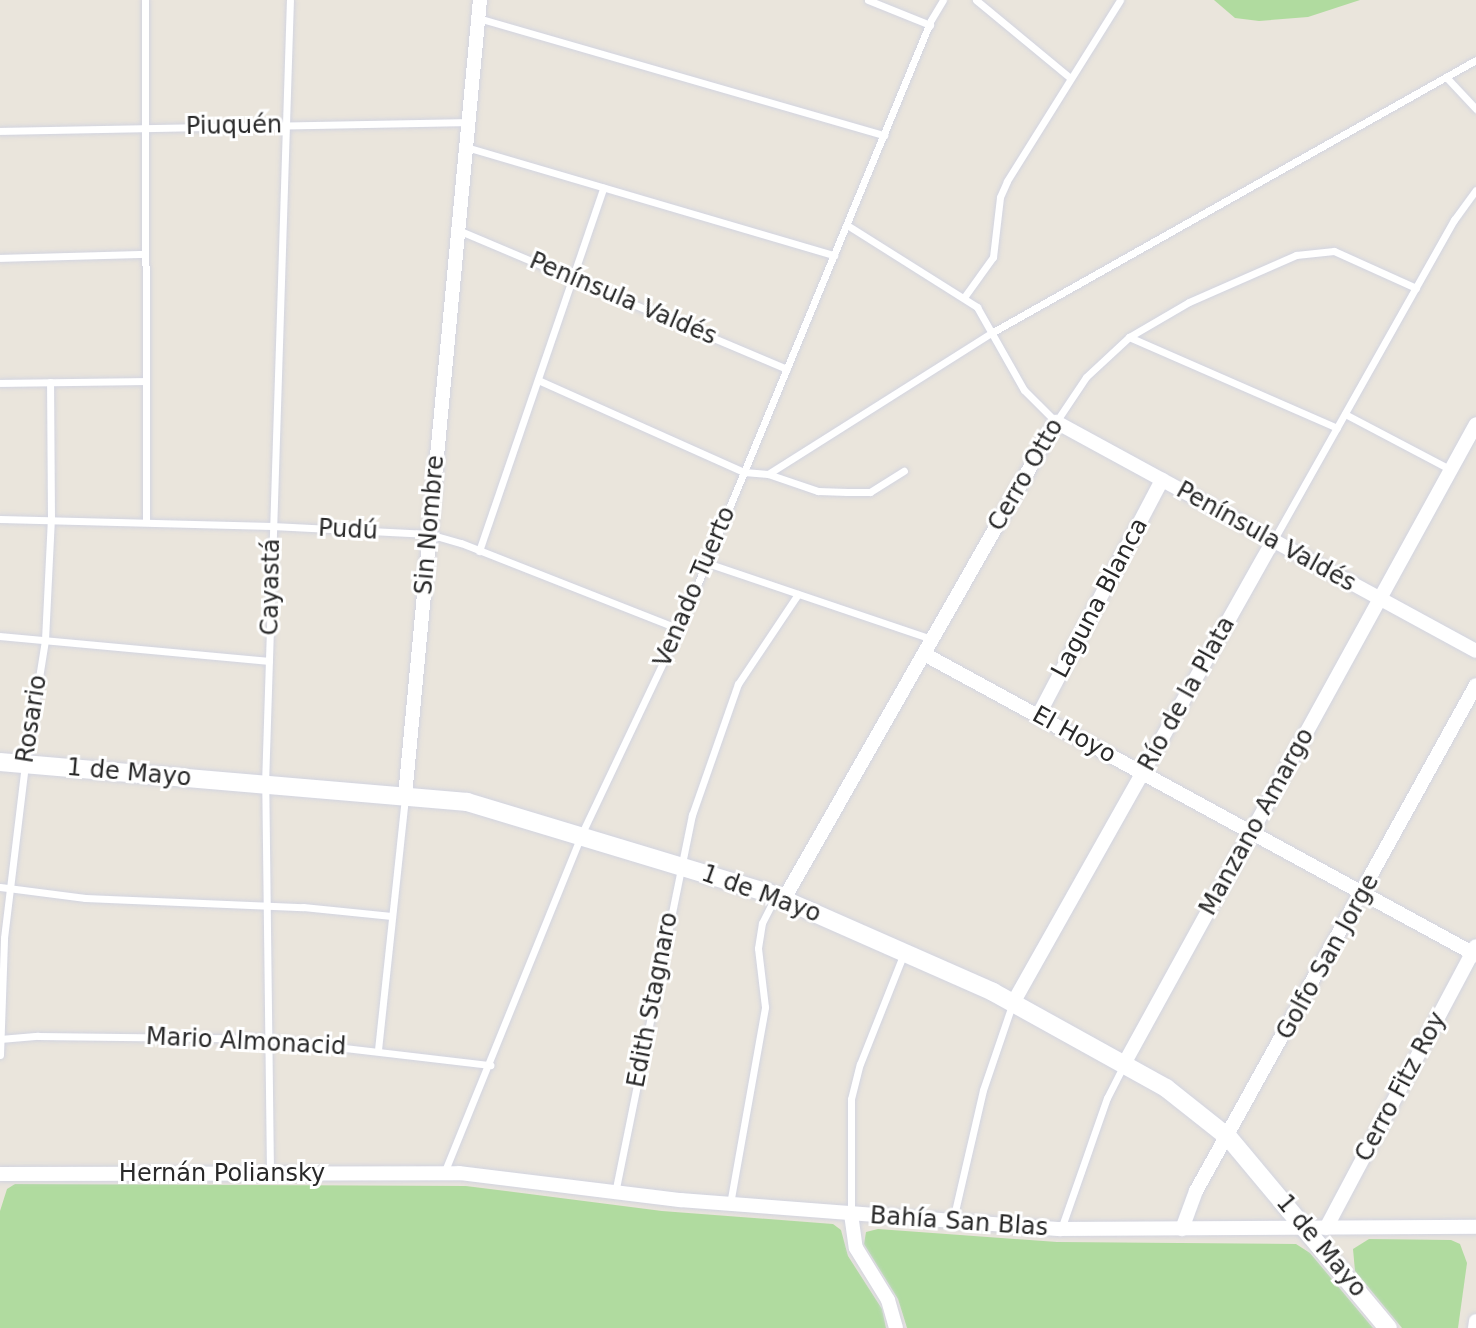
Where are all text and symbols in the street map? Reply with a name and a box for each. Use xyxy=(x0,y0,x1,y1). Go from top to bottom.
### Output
street label: Piuquén xyxy=(186,111,282,141)
street label: Península Valdés xyxy=(525,247,721,351)
street label: Cerro Otto xyxy=(982,414,1070,536)
street label: Sin Nombre xyxy=(410,454,450,596)
street label: Península Valdés xyxy=(1171,476,1361,598)
street label: Venado Tuerto xyxy=(648,502,742,672)
street label: Laguna Blanca xyxy=(1046,513,1154,683)
street label: Pudú xyxy=(317,514,379,546)
street label: Cayastá xyxy=(256,538,286,636)
street label: Río de la Plata xyxy=(1133,612,1241,776)
street label: Rosario xyxy=(11,673,53,765)
street label: El Hoyo xyxy=(1027,700,1121,770)
street label: Manzano Amargo xyxy=(1194,723,1320,921)
street label: 1 de Mayo xyxy=(66,753,192,793)
street label: 1 de Mayo xyxy=(697,859,825,929)
street label: Golfo San Jorge xyxy=(1271,869,1385,1045)
street label: Edith Stagnaro xyxy=(622,910,684,1090)
street label: Cerro Fitz Roy xyxy=(1349,1007,1453,1167)
street label: Mario Almonacid xyxy=(145,1022,347,1062)
street label: Hernán Poliansky xyxy=(119,1160,325,1188)
street label: 1 de Mayo xyxy=(1270,1189,1372,1303)
street label: Bahía San Blas xyxy=(869,1201,1049,1243)

